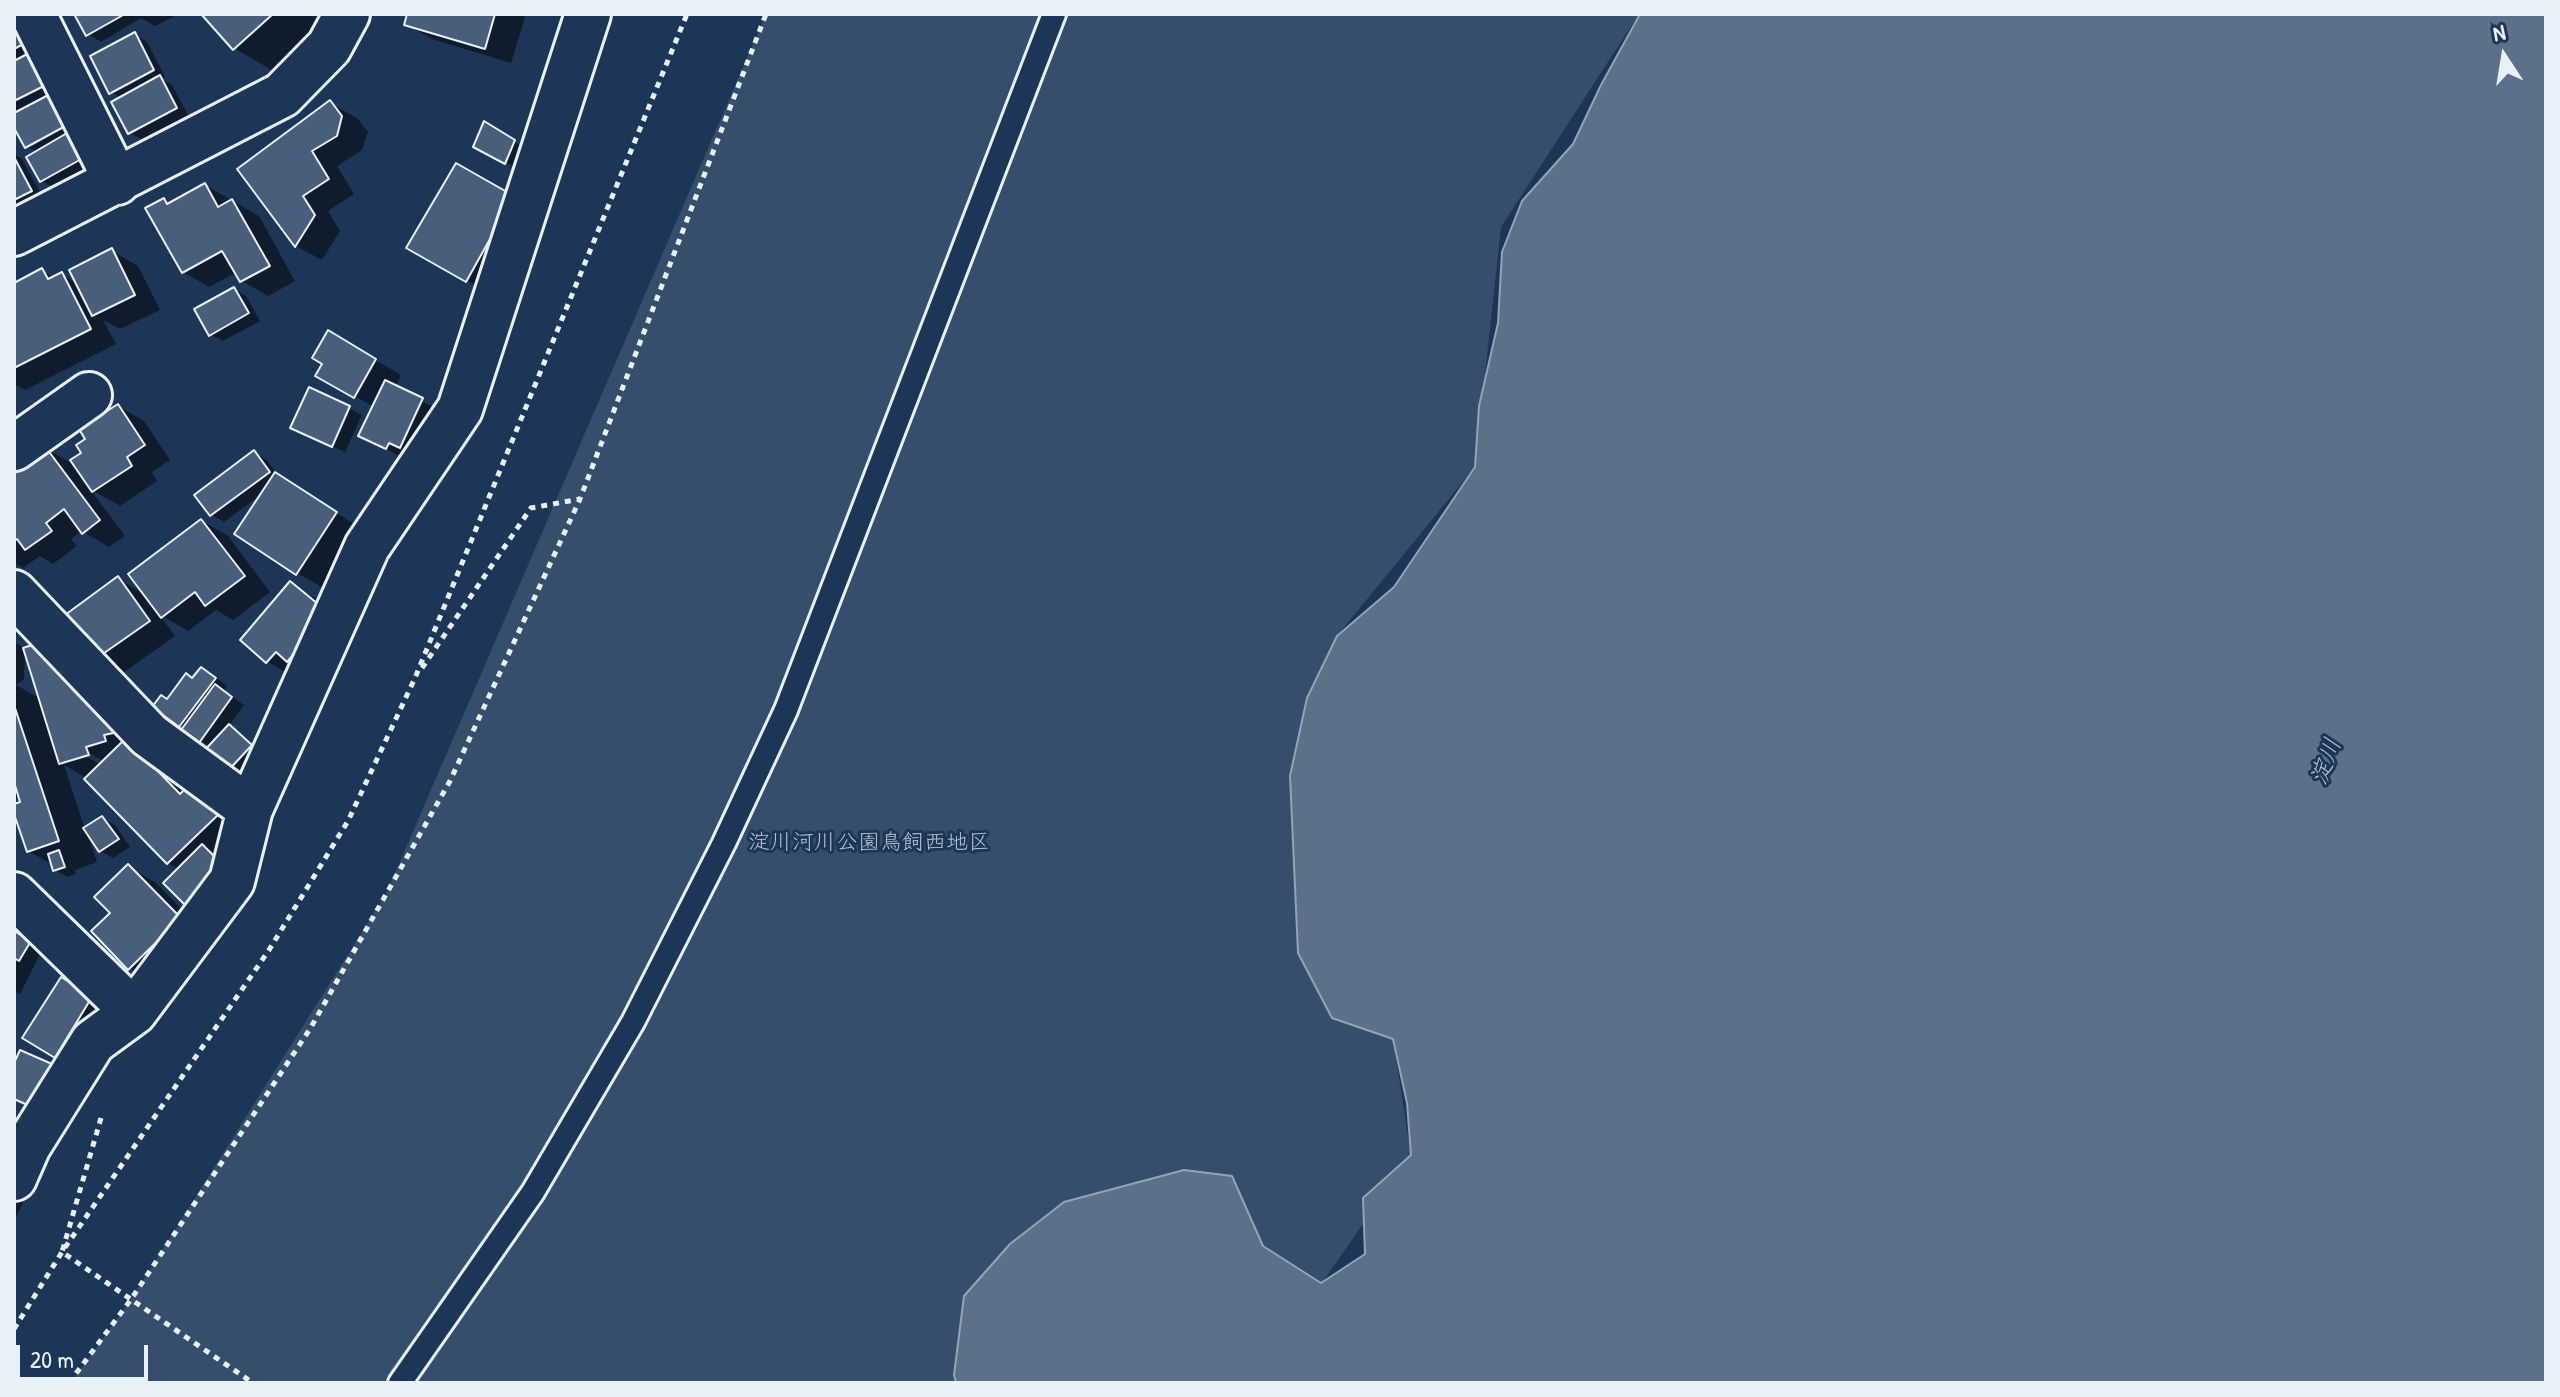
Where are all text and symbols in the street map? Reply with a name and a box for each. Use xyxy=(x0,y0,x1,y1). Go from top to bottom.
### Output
north arrow xyxy=(2464,16,2544,96)
text: N xyxy=(2490,17,2508,48)
water label: 淀川 xyxy=(2305,735,2349,789)
park label: 淀川河川公園鳥飼西地区 xyxy=(748,830,990,856)
scale bar xyxy=(20,1329,152,1379)
text: 20 m xyxy=(30,1343,74,1375)

